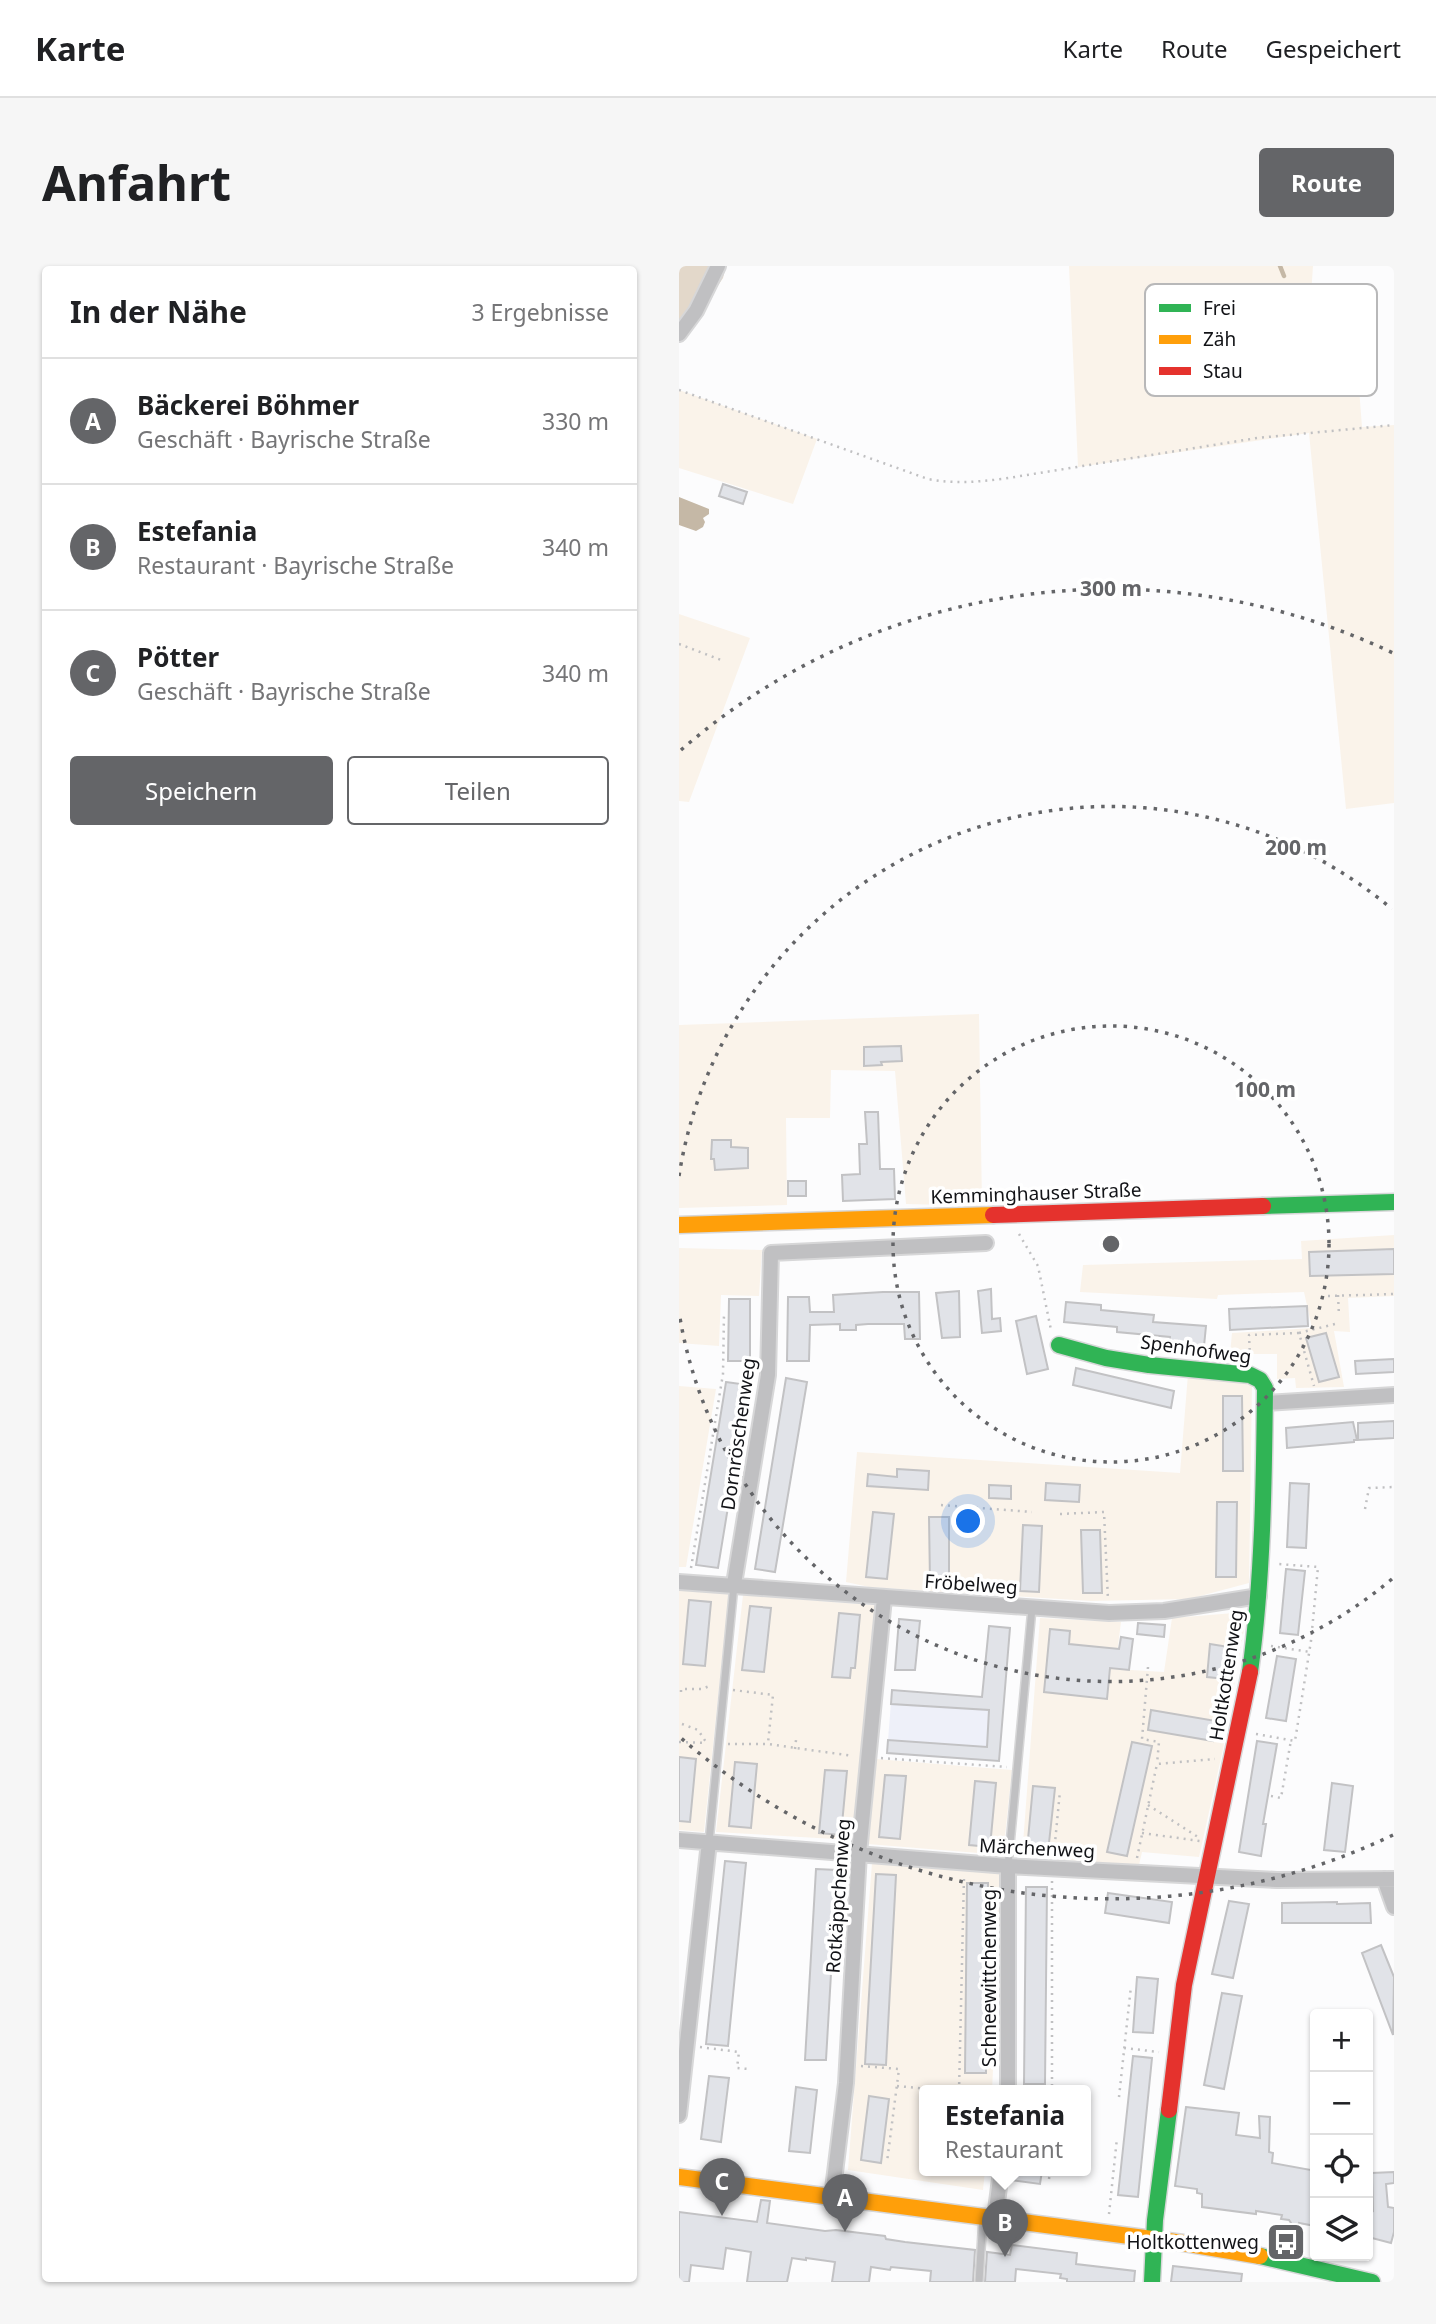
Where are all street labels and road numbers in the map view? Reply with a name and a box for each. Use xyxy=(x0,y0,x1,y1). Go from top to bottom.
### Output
street label: Kemminghauser Straße xyxy=(930,1176,1142,1210)
street label: Spenhofweg xyxy=(1139,1328,1253,1370)
street label: Dornröschenweg xyxy=(714,1356,762,1512)
street label: Fröbelweg xyxy=(923,1568,1019,1600)
street label: Holtkottenweg xyxy=(1203,1608,1249,1742)
street label: Rotkäppchenweg xyxy=(820,1818,856,1974)
street label: Märchenweg xyxy=(978,1832,1096,1864)
street label: Schneewittchenweg xyxy=(976,1889,1002,2067)

